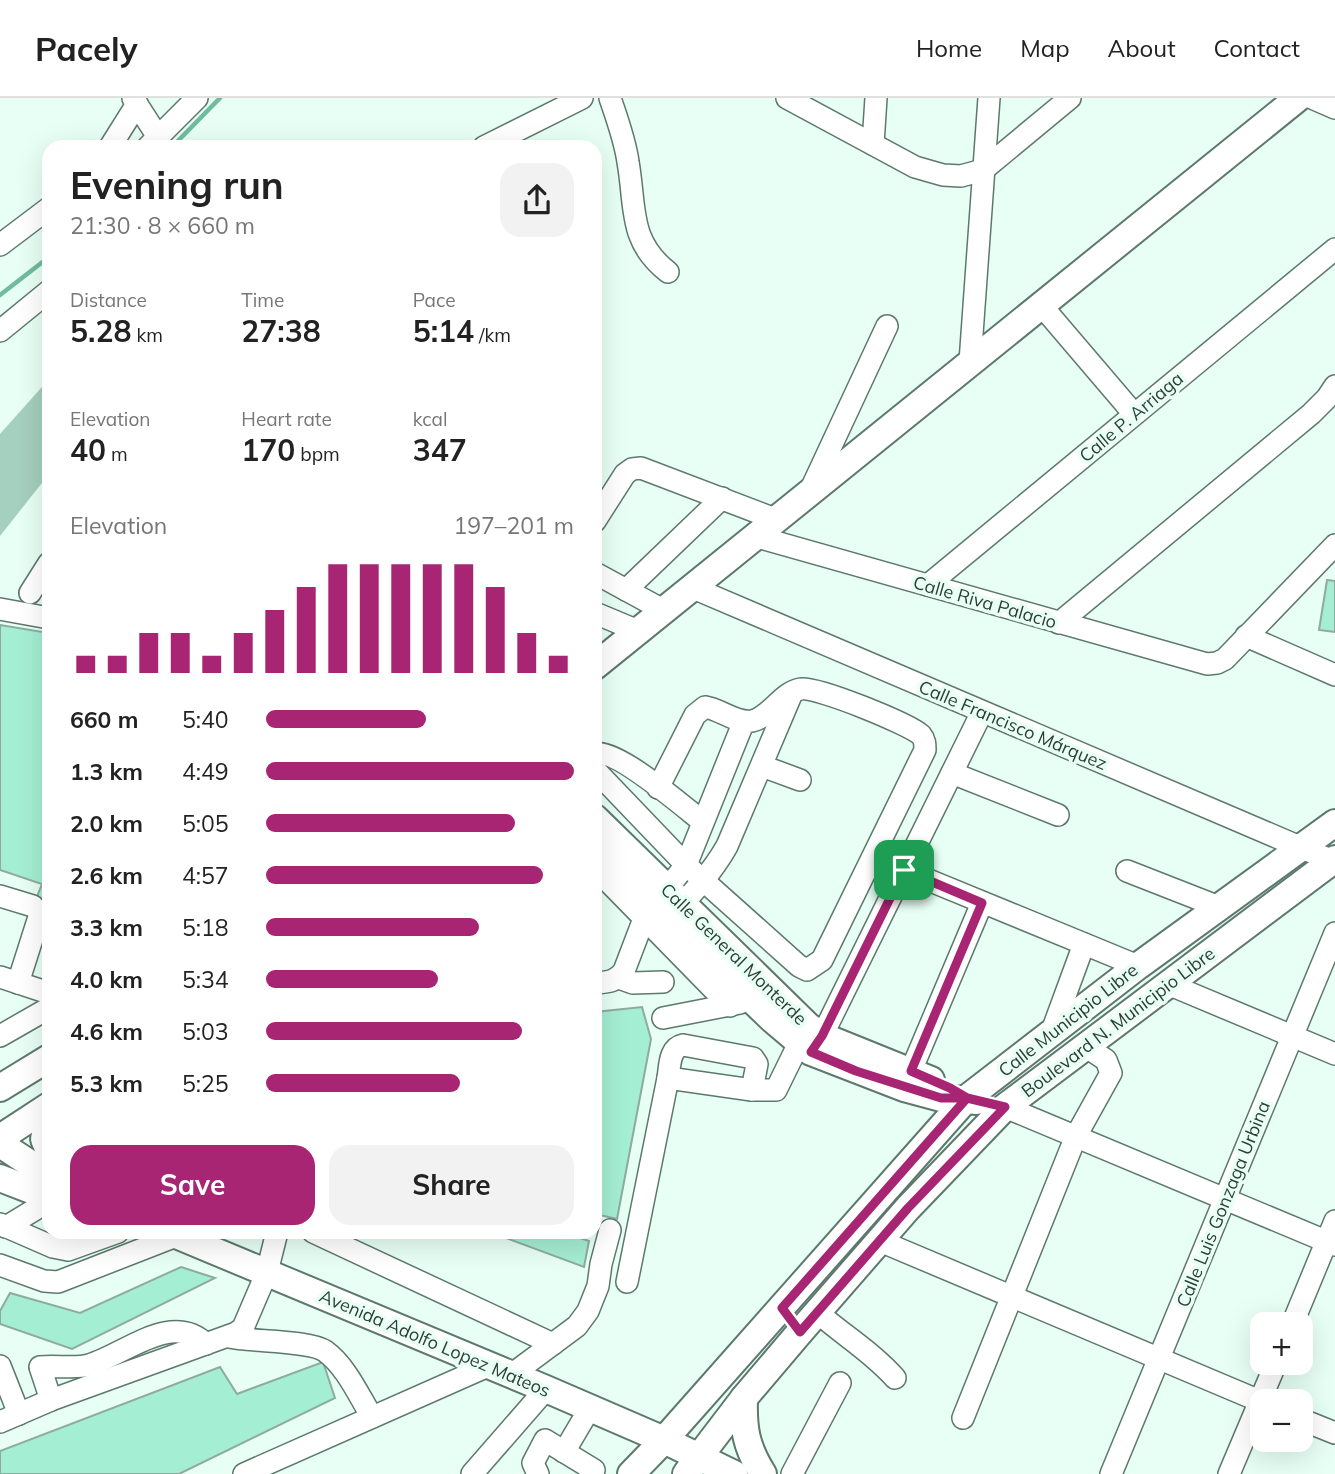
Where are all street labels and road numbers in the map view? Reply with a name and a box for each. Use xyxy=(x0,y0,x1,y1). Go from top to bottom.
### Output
street label: Calle P. Arriaga xyxy=(1074,367,1188,467)
street label: Calle Riva Palacio xyxy=(911,571,1059,633)
street label: Calle Francisco Márquez xyxy=(915,675,1111,775)
street label: Calle General Monterde xyxy=(656,878,812,1030)
street label: Boulevard N. Municipio Libre xyxy=(1017,942,1219,1102)
street label: Calle Municipio Libre xyxy=(994,958,1142,1082)
street label: Calle Luis Gonzaga Urbina xyxy=(1171,1098,1275,1310)
street label: Avenida Adolfo Lopez Mateos xyxy=(316,1284,554,1402)

